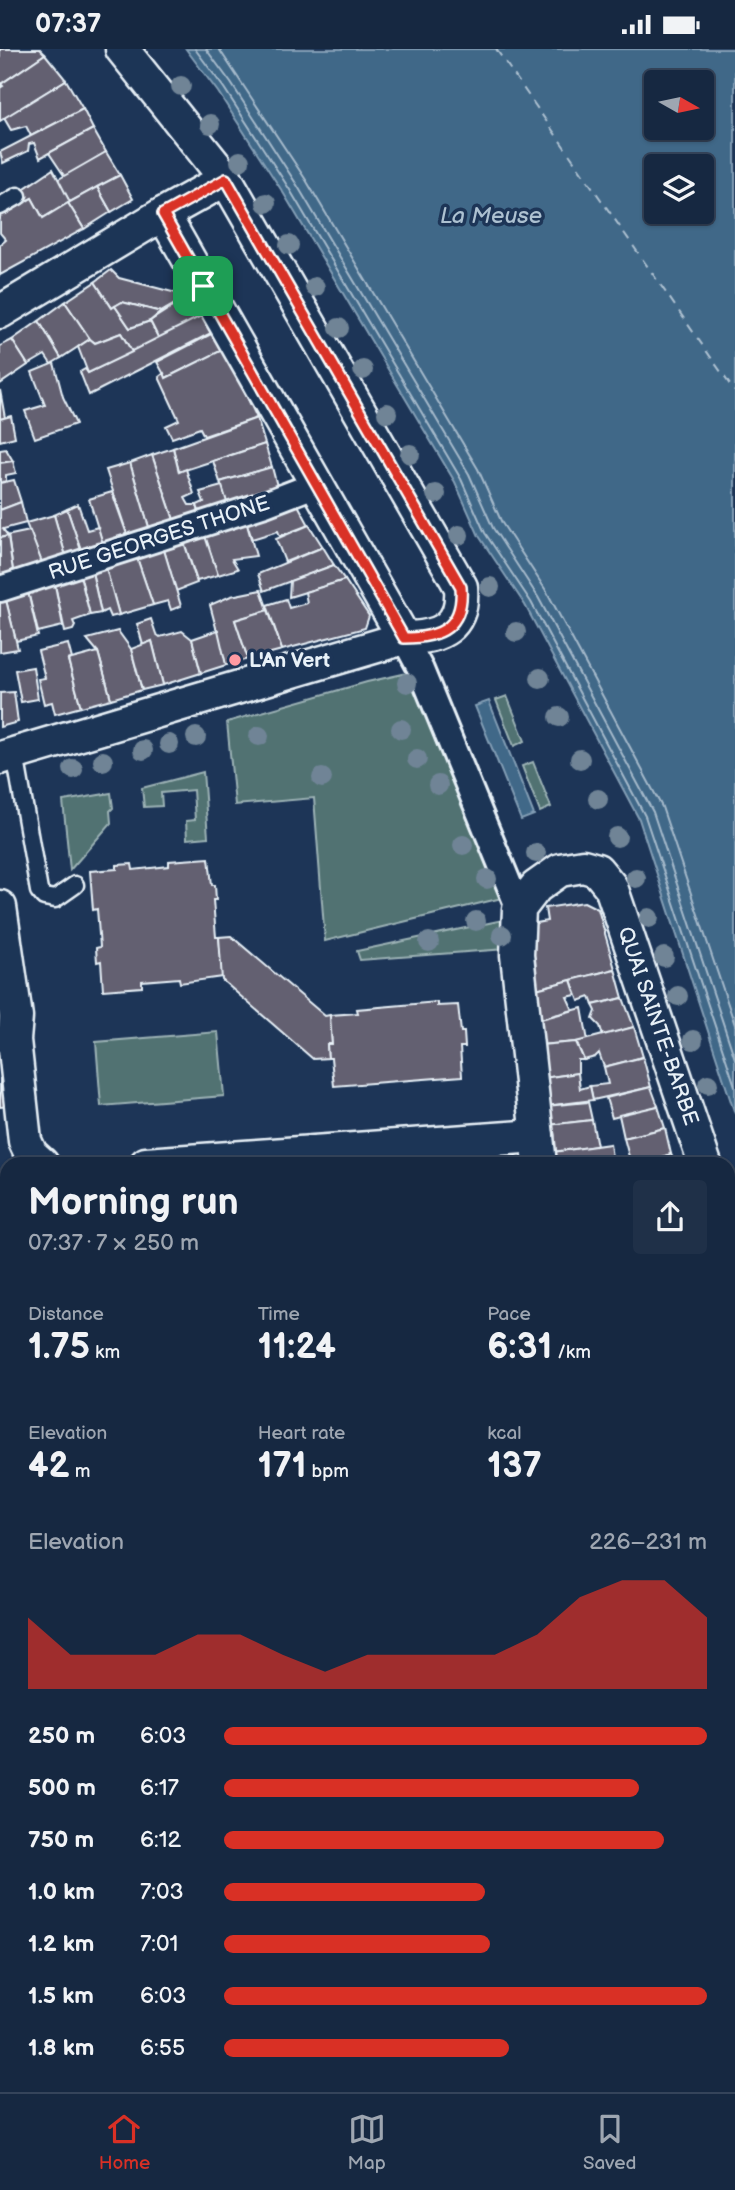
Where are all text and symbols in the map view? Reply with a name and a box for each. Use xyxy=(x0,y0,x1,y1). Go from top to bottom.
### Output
text: 07:37 xyxy=(35,9,101,40)
north arrow xyxy=(644,70,714,140)
map controls xyxy=(644,70,714,224)
button: layers xyxy=(644,154,714,224)
water label: La Meuse xyxy=(440,202,542,230)
pin xyxy=(173,256,233,316)
icon: arrive xyxy=(184,267,222,305)
street label: RUE GEORGES THONE xyxy=(45,490,273,586)
place label: L'An Vert xyxy=(249,648,330,673)
marker: L'An Vert xyxy=(227,652,243,668)
street label: QUAI SAINTE-BARBE xyxy=(612,924,704,1128)
text: Morning run xyxy=(28,1180,239,1225)
button: share xyxy=(633,1180,707,1254)
text: 07:37 · 7 × 250 m xyxy=(28,1229,199,1257)
text: Distance xyxy=(28,1303,104,1326)
text: Time xyxy=(258,1303,300,1326)
text: Pace xyxy=(487,1303,531,1326)
text: 1.75 xyxy=(28,1326,90,1369)
text: 11:24 xyxy=(258,1326,336,1369)
text: 6:31 xyxy=(487,1326,552,1369)
text: km xyxy=(90,1341,120,1364)
text: /km xyxy=(552,1341,591,1364)
text: Elevation xyxy=(28,1422,107,1445)
text: Heart rate xyxy=(258,1422,345,1445)
text: kcal xyxy=(487,1422,521,1445)
text: 42 xyxy=(28,1445,70,1488)
text: 171 xyxy=(258,1445,306,1488)
text: 137 xyxy=(487,1445,542,1488)
text: m xyxy=(70,1460,90,1483)
text: bpm xyxy=(306,1460,349,1483)
text: Elevation xyxy=(28,1528,124,1556)
text: 226–231 m xyxy=(589,1528,707,1556)
text: 250 m xyxy=(28,1722,95,1750)
text: 6:03 xyxy=(140,1722,186,1750)
text: 500 m xyxy=(28,1774,96,1802)
text: 6:17 xyxy=(140,1774,179,1802)
text: 750 m xyxy=(28,1826,94,1854)
text: 6:12 xyxy=(140,1826,181,1854)
text: 1.0 km xyxy=(28,1878,95,1906)
text: 7:03 xyxy=(140,1878,184,1906)
text: 1.2 km xyxy=(28,1930,94,1958)
text: 7:01 xyxy=(140,1930,178,1958)
text: 1.5 km xyxy=(28,1982,94,2010)
text: 6:03 xyxy=(140,1982,186,2010)
text: 1.8 km xyxy=(28,2034,94,2062)
text: 6:55 xyxy=(140,2034,185,2062)
tab: Home xyxy=(99,2110,150,2175)
tab: Map xyxy=(348,2110,386,2175)
tab: Saved xyxy=(583,2110,636,2175)

